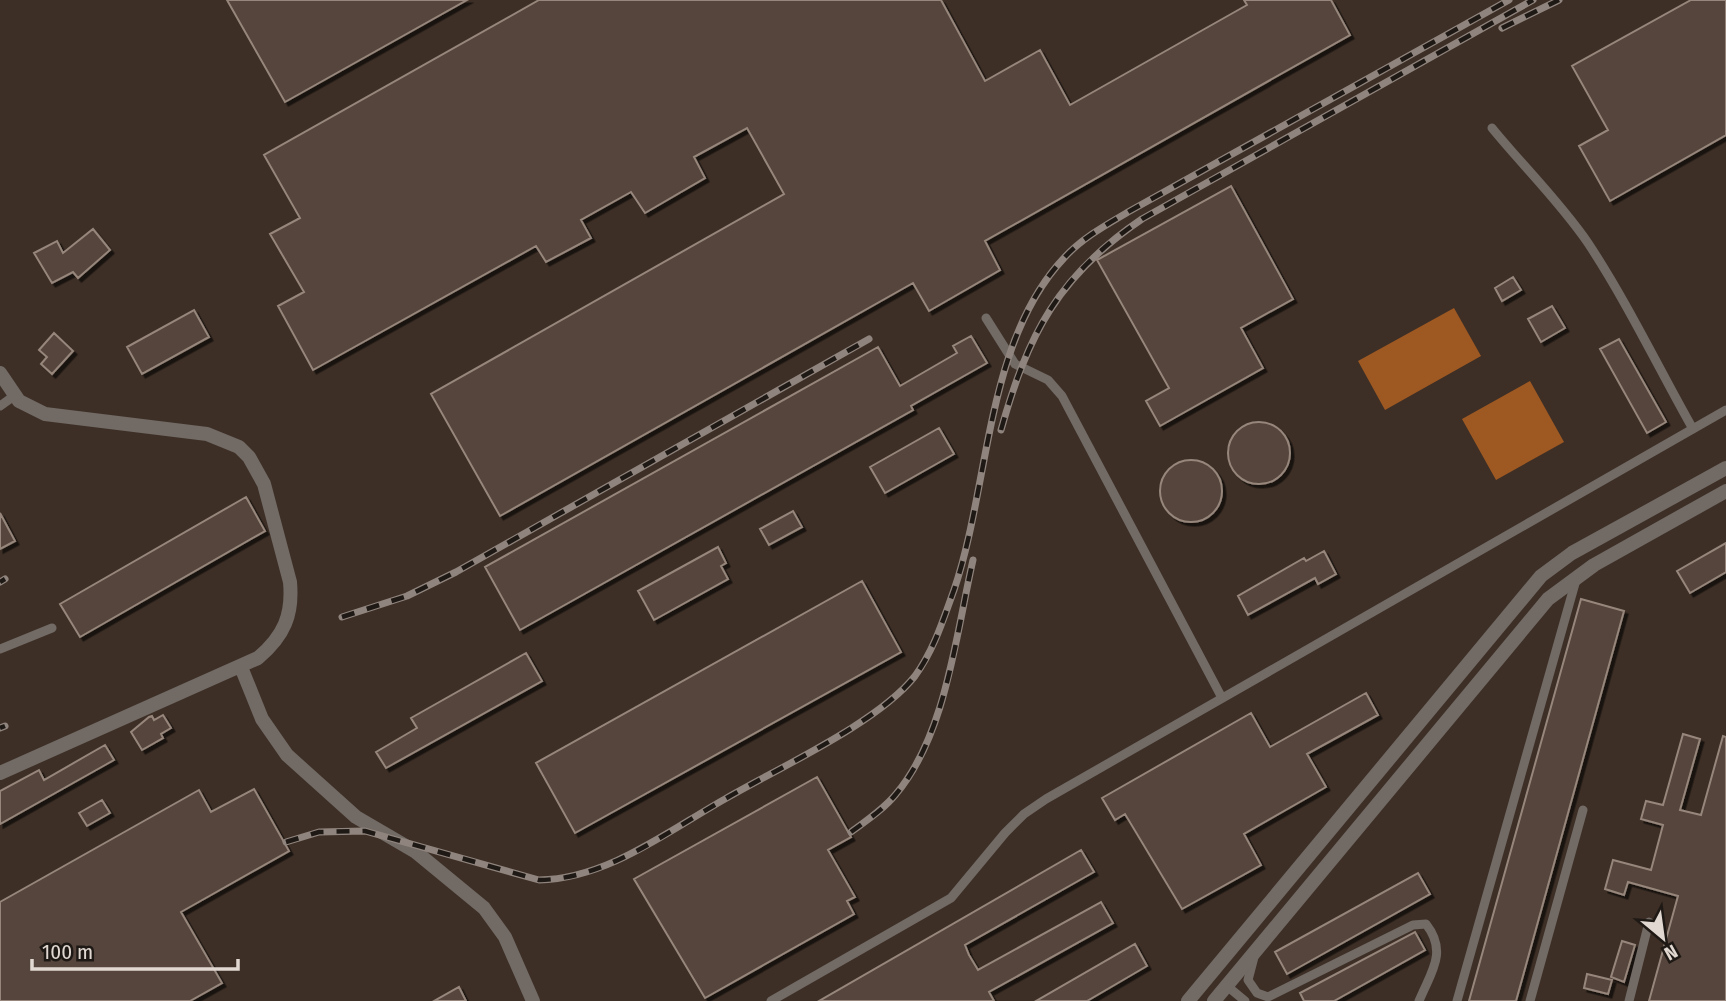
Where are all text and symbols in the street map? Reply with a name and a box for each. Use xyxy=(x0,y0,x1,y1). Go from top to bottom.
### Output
north arrow xyxy=(1628,903,1698,973)
scale bar xyxy=(32,928,238,972)
text: 100 m xyxy=(42,939,93,965)
text: N xyxy=(1660,940,1682,965)

